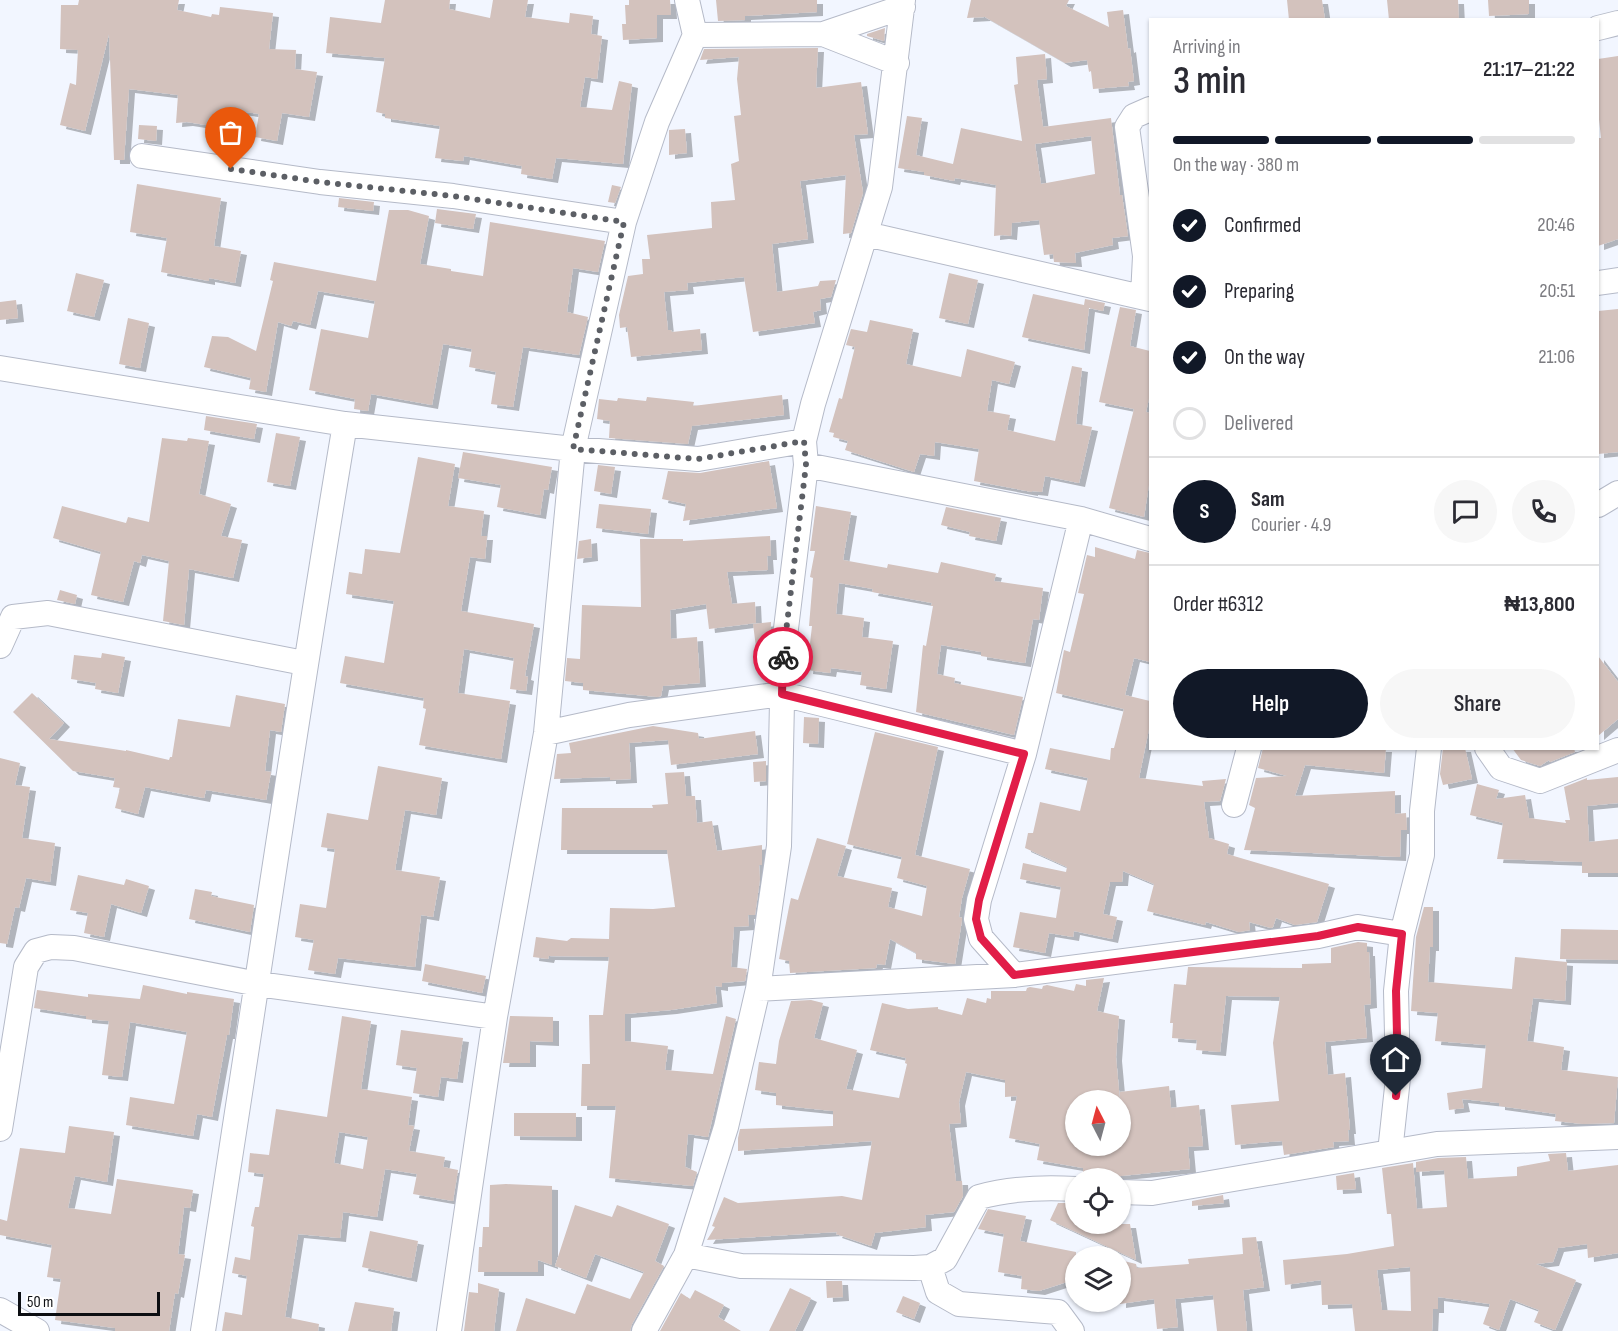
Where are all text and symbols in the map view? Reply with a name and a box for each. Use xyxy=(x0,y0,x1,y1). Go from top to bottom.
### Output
text: Arriving in xyxy=(1173,35,1241,59)
text: 21:17–21:22 xyxy=(1483,56,1575,83)
text: 3 min xyxy=(1173,58,1246,105)
pin xyxy=(205,107,256,169)
icon: bag xyxy=(214,116,247,149)
text: On the way · 380 m xyxy=(1173,153,1299,177)
icon: check xyxy=(1173,209,1206,242)
text: Confirmed xyxy=(1224,212,1301,239)
text: 20:46 xyxy=(1537,213,1575,237)
icon: check xyxy=(1173,275,1206,308)
text: Preparing xyxy=(1224,278,1294,305)
text: 20:51 xyxy=(1539,279,1575,303)
icon: check xyxy=(1173,341,1206,374)
text: On the way xyxy=(1224,344,1305,371)
text: 21:06 xyxy=(1538,345,1575,369)
text: Delivered xyxy=(1224,410,1293,437)
button: chat xyxy=(1434,480,1497,543)
button: phone xyxy=(1512,480,1575,543)
text: Sam xyxy=(1251,486,1285,513)
text: S xyxy=(1200,498,1209,525)
text: Courier · 4.9 xyxy=(1251,513,1331,537)
text: Order #6312 xyxy=(1173,591,1264,618)
text: ₦13,800 xyxy=(1504,591,1575,618)
courier xyxy=(753,627,813,687)
icon: bike xyxy=(767,641,800,674)
button: Help xyxy=(1173,669,1368,738)
button: Share xyxy=(1380,669,1575,738)
pin xyxy=(1370,1034,1421,1096)
icon: home xyxy=(1379,1043,1412,1076)
north arrow xyxy=(1065,1090,1131,1156)
map controls xyxy=(1065,1090,1131,1312)
button: locate xyxy=(1065,1168,1131,1234)
button: layers xyxy=(1065,1246,1131,1312)
scale bar xyxy=(18,1289,160,1316)
text: 50 m xyxy=(27,1293,53,1312)

